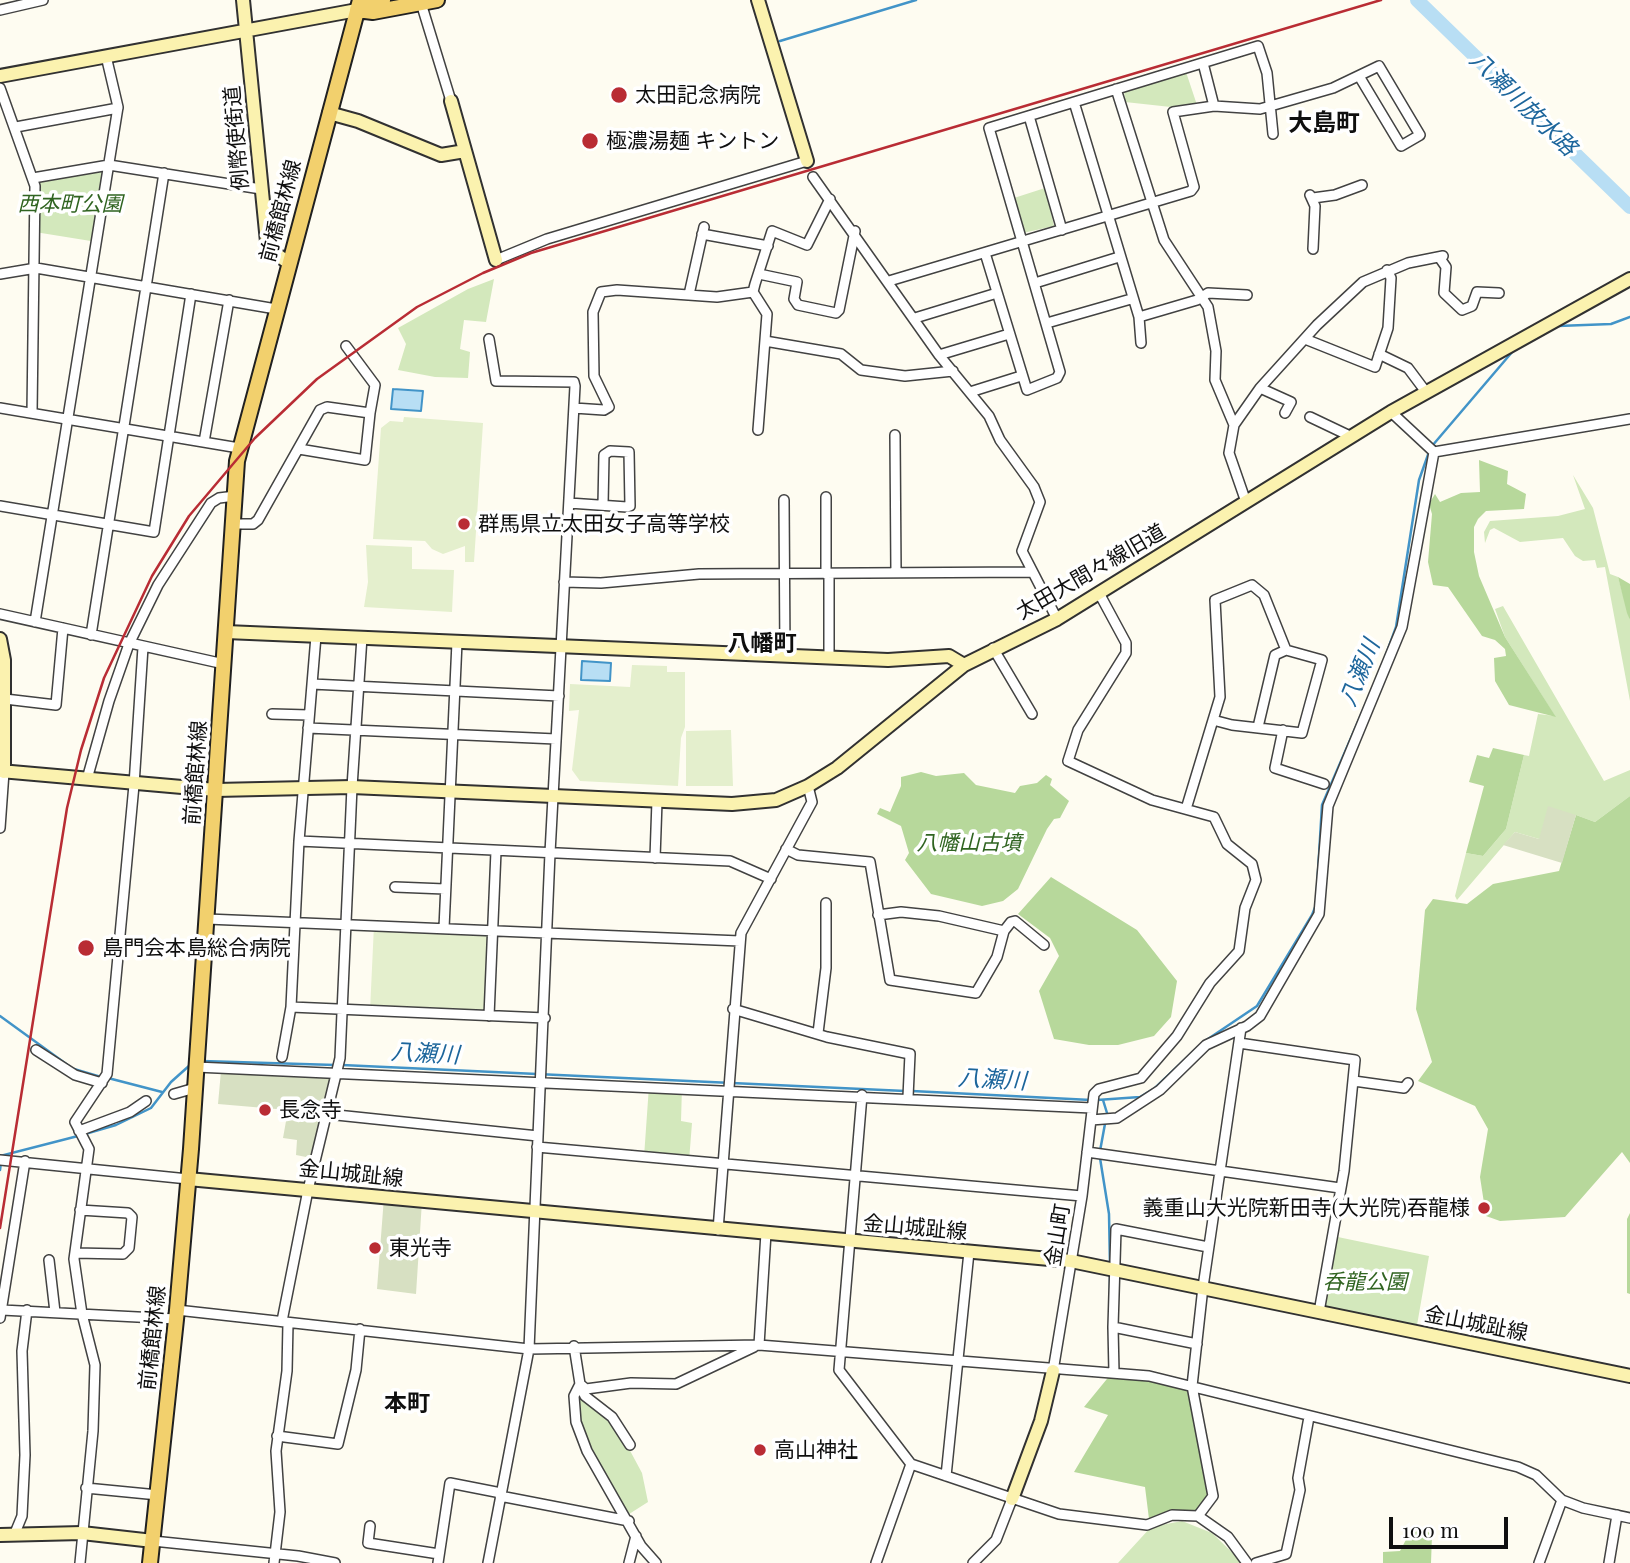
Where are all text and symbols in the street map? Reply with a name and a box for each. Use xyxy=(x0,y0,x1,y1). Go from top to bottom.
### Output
water label: 八瀬川放水路 xyxy=(1464,46,1582,162)
place label: 太田記念病院 xyxy=(635,82,761,108)
street label: 例幣使街道 xyxy=(220,85,254,191)
marker: 太田記念病院 xyxy=(609,85,629,105)
district label: 大島町 xyxy=(1288,110,1360,138)
place label: 極濃湯麺 キントン xyxy=(606,128,779,154)
marker: 極濃湯麺 キントン xyxy=(580,131,600,151)
street label: 前橋館林線 xyxy=(255,157,307,265)
park label: 西本町公園 xyxy=(18,191,122,217)
place label: 群馬県立太田女子高等学校 xyxy=(478,511,730,537)
marker: 群馬県立太田女子高等学校 xyxy=(456,516,472,532)
street label: 太田大間々線旧道 xyxy=(1012,519,1170,625)
district label: 八幡町 xyxy=(728,630,796,658)
water label: 八瀬川 xyxy=(1334,636,1386,710)
street label: 前橋館林線 xyxy=(180,720,212,826)
park label: 八幡山古墳 xyxy=(917,830,1021,856)
place label: 島門会本島総合病院 xyxy=(102,935,291,961)
marker: 島門会本島総合病院 xyxy=(76,938,96,958)
water label: 八瀬川 xyxy=(390,1038,460,1070)
water label: 八瀬川 xyxy=(957,1064,1027,1096)
place label: 長念寺 xyxy=(279,1097,342,1123)
marker: 長念寺 xyxy=(257,1102,273,1118)
street label: 金山城趾線 xyxy=(297,1156,405,1192)
place label: 義重山大光院新田寺(大光院)吞龍様 xyxy=(1143,1195,1470,1221)
marker: 義重山大光院新田寺(大光院)吞龍様 xyxy=(1476,1200,1492,1216)
street label: 金山町 xyxy=(1041,1202,1075,1268)
street label: 金山城趾線 xyxy=(862,1211,968,1245)
place label: 東光寺 xyxy=(389,1235,452,1261)
marker: 東光寺 xyxy=(367,1240,383,1256)
park label: 呑龍公園 xyxy=(1323,1269,1407,1295)
street label: 前橋館林線 xyxy=(135,1284,171,1392)
street label: 金山城趾線 xyxy=(1422,1302,1530,1346)
district label: 本町 xyxy=(384,1390,430,1418)
place label: 高山神社 xyxy=(774,1437,858,1463)
marker: 高山神社 xyxy=(752,1442,768,1458)
scale bar xyxy=(1392,1504,1511,1548)
text: 100 m xyxy=(1402,1515,1459,1543)

